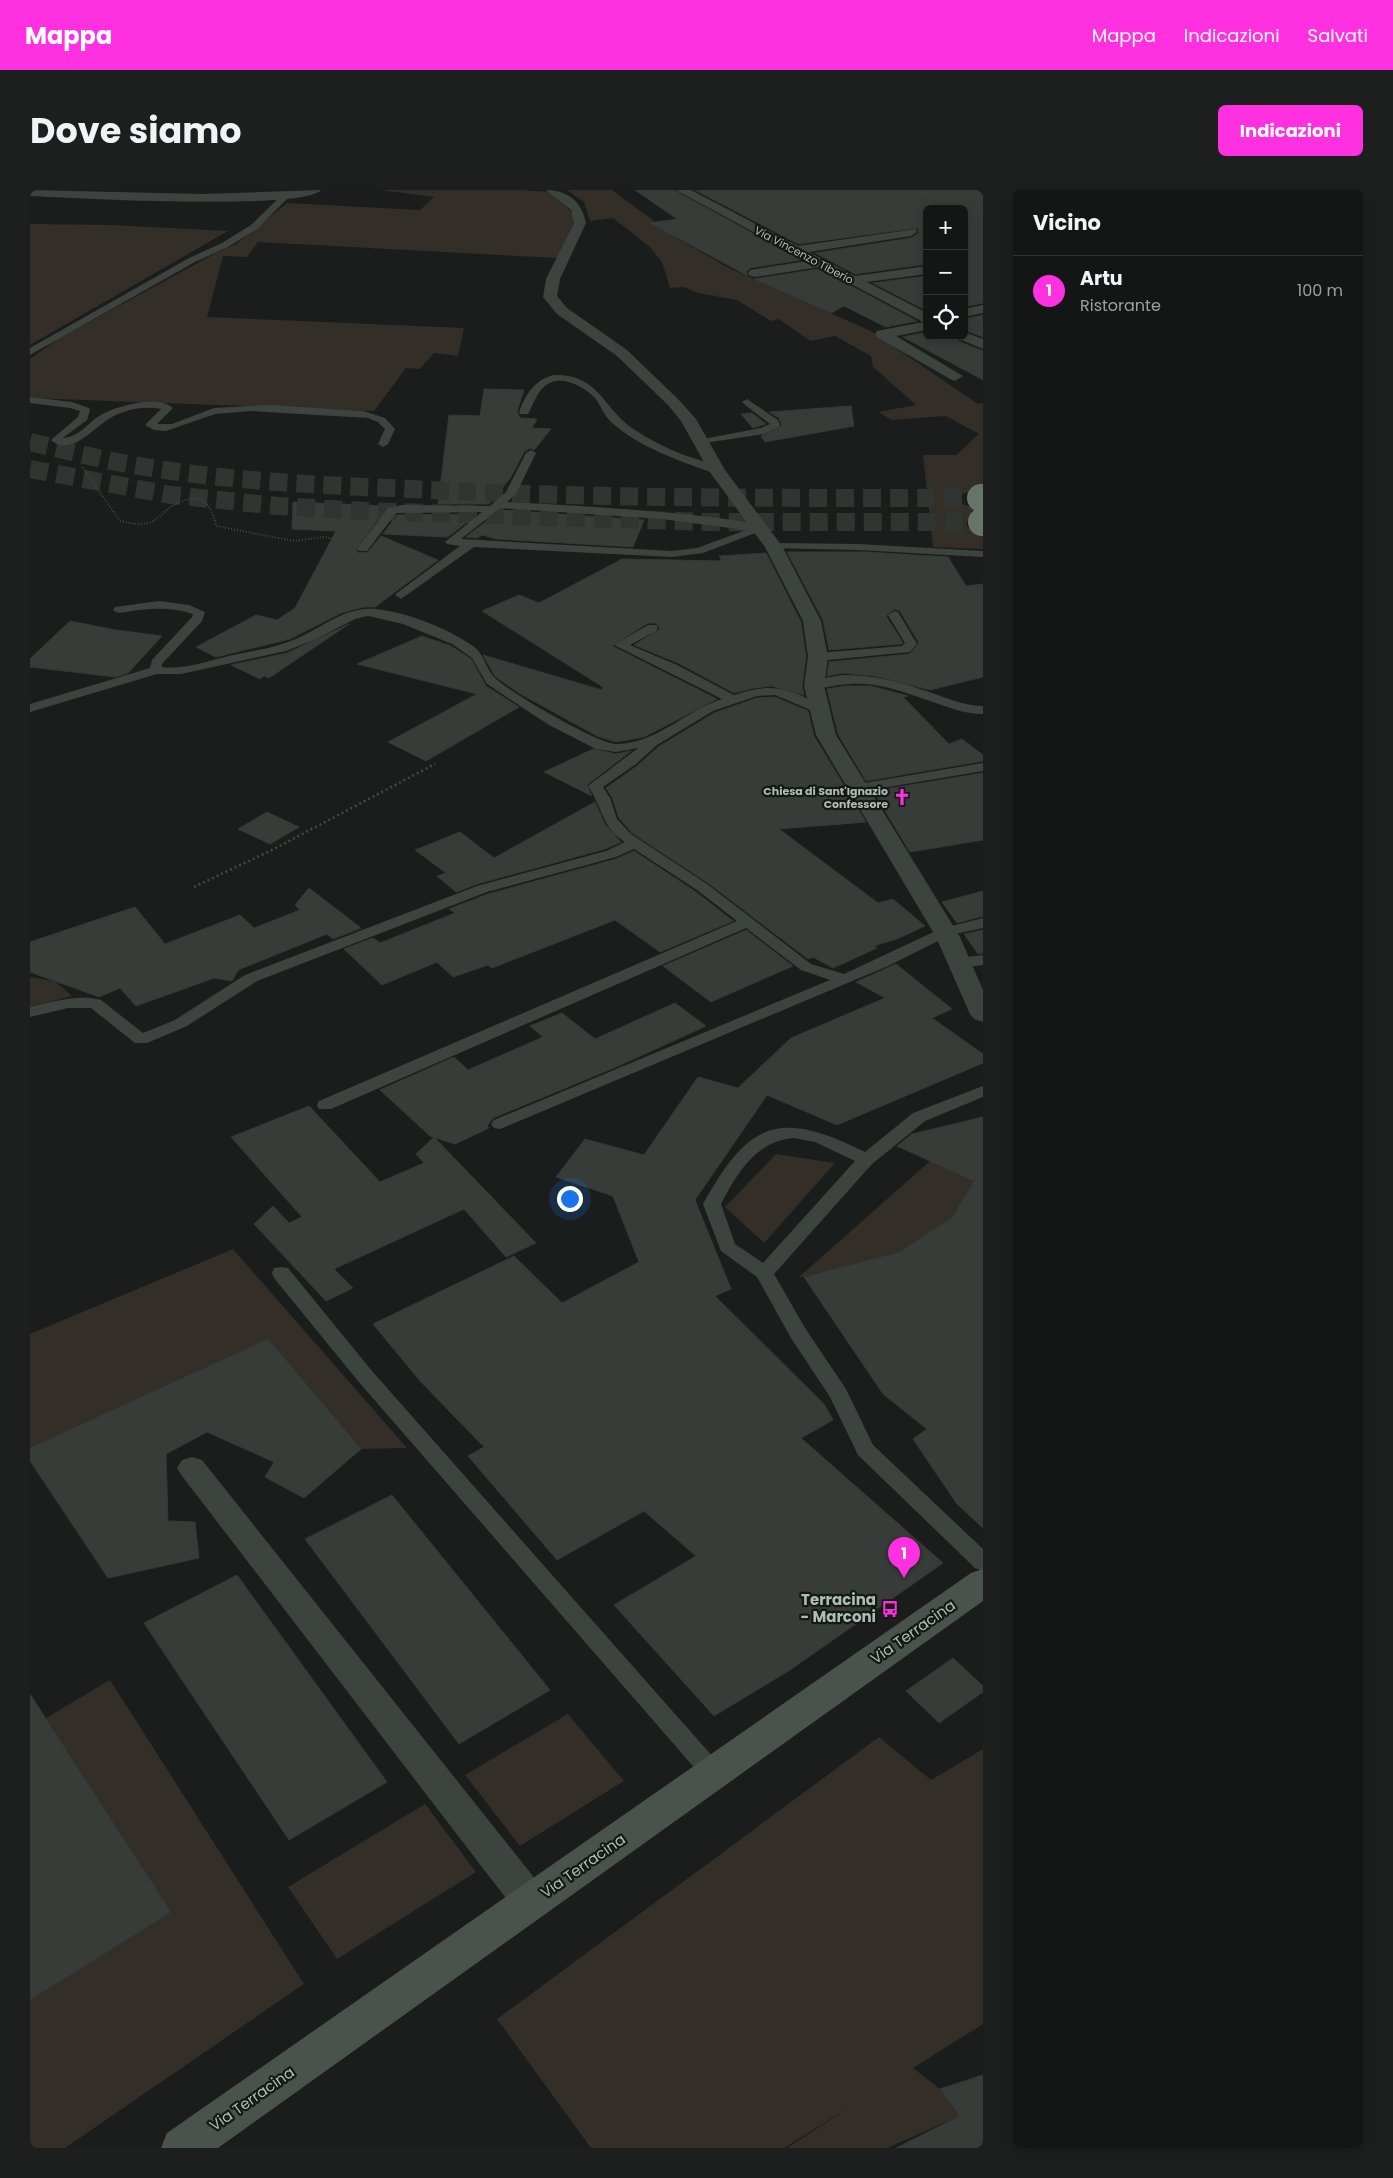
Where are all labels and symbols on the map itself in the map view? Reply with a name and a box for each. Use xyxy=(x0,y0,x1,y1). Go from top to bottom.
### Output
street label: Via Vincenzo Tiberio xyxy=(752,222,856,288)
place label: Chiesa di Sant'Ignazio Confessore xyxy=(763,783,888,812)
church icon: Chiesa di Sant'Ignazio Confessore xyxy=(892,787,912,807)
your location xyxy=(557,1186,583,1212)
pin: 1 xyxy=(888,1537,920,1578)
place label: Terracina - Marconi xyxy=(801,1589,876,1627)
street label: Via Terracina xyxy=(866,1595,959,1669)
bus stop icon: Terracina - Marconi xyxy=(880,1599,900,1619)
street label: Via Terracina xyxy=(536,1829,629,1903)
street label: Via Terracina xyxy=(205,2062,298,2136)

